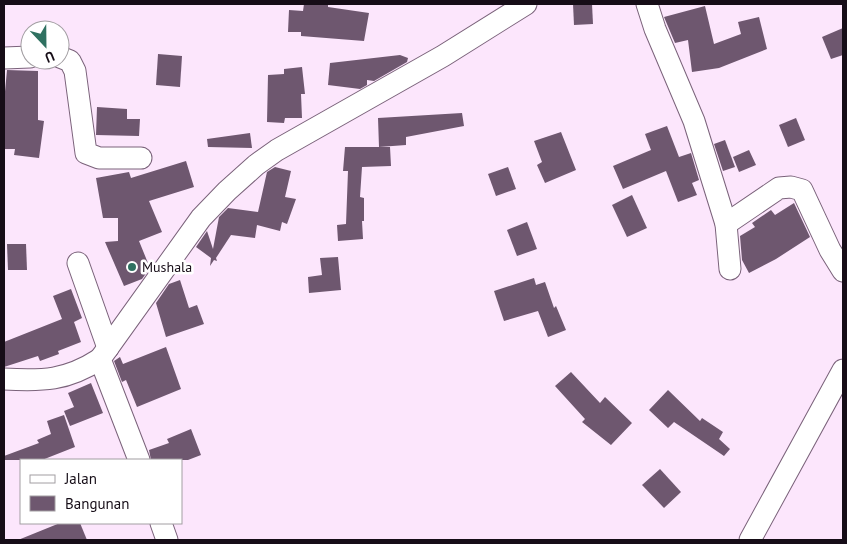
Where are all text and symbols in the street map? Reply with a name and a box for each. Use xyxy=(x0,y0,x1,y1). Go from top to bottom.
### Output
north arrow xyxy=(20,20,70,70)
text: U xyxy=(42,47,57,67)
place label: Mushala xyxy=(142,258,192,276)
marker: Mushala xyxy=(126,261,138,273)
legend xyxy=(20,459,182,524)
text: Jalan xyxy=(64,469,97,488)
text: Bangunan xyxy=(65,494,129,513)

